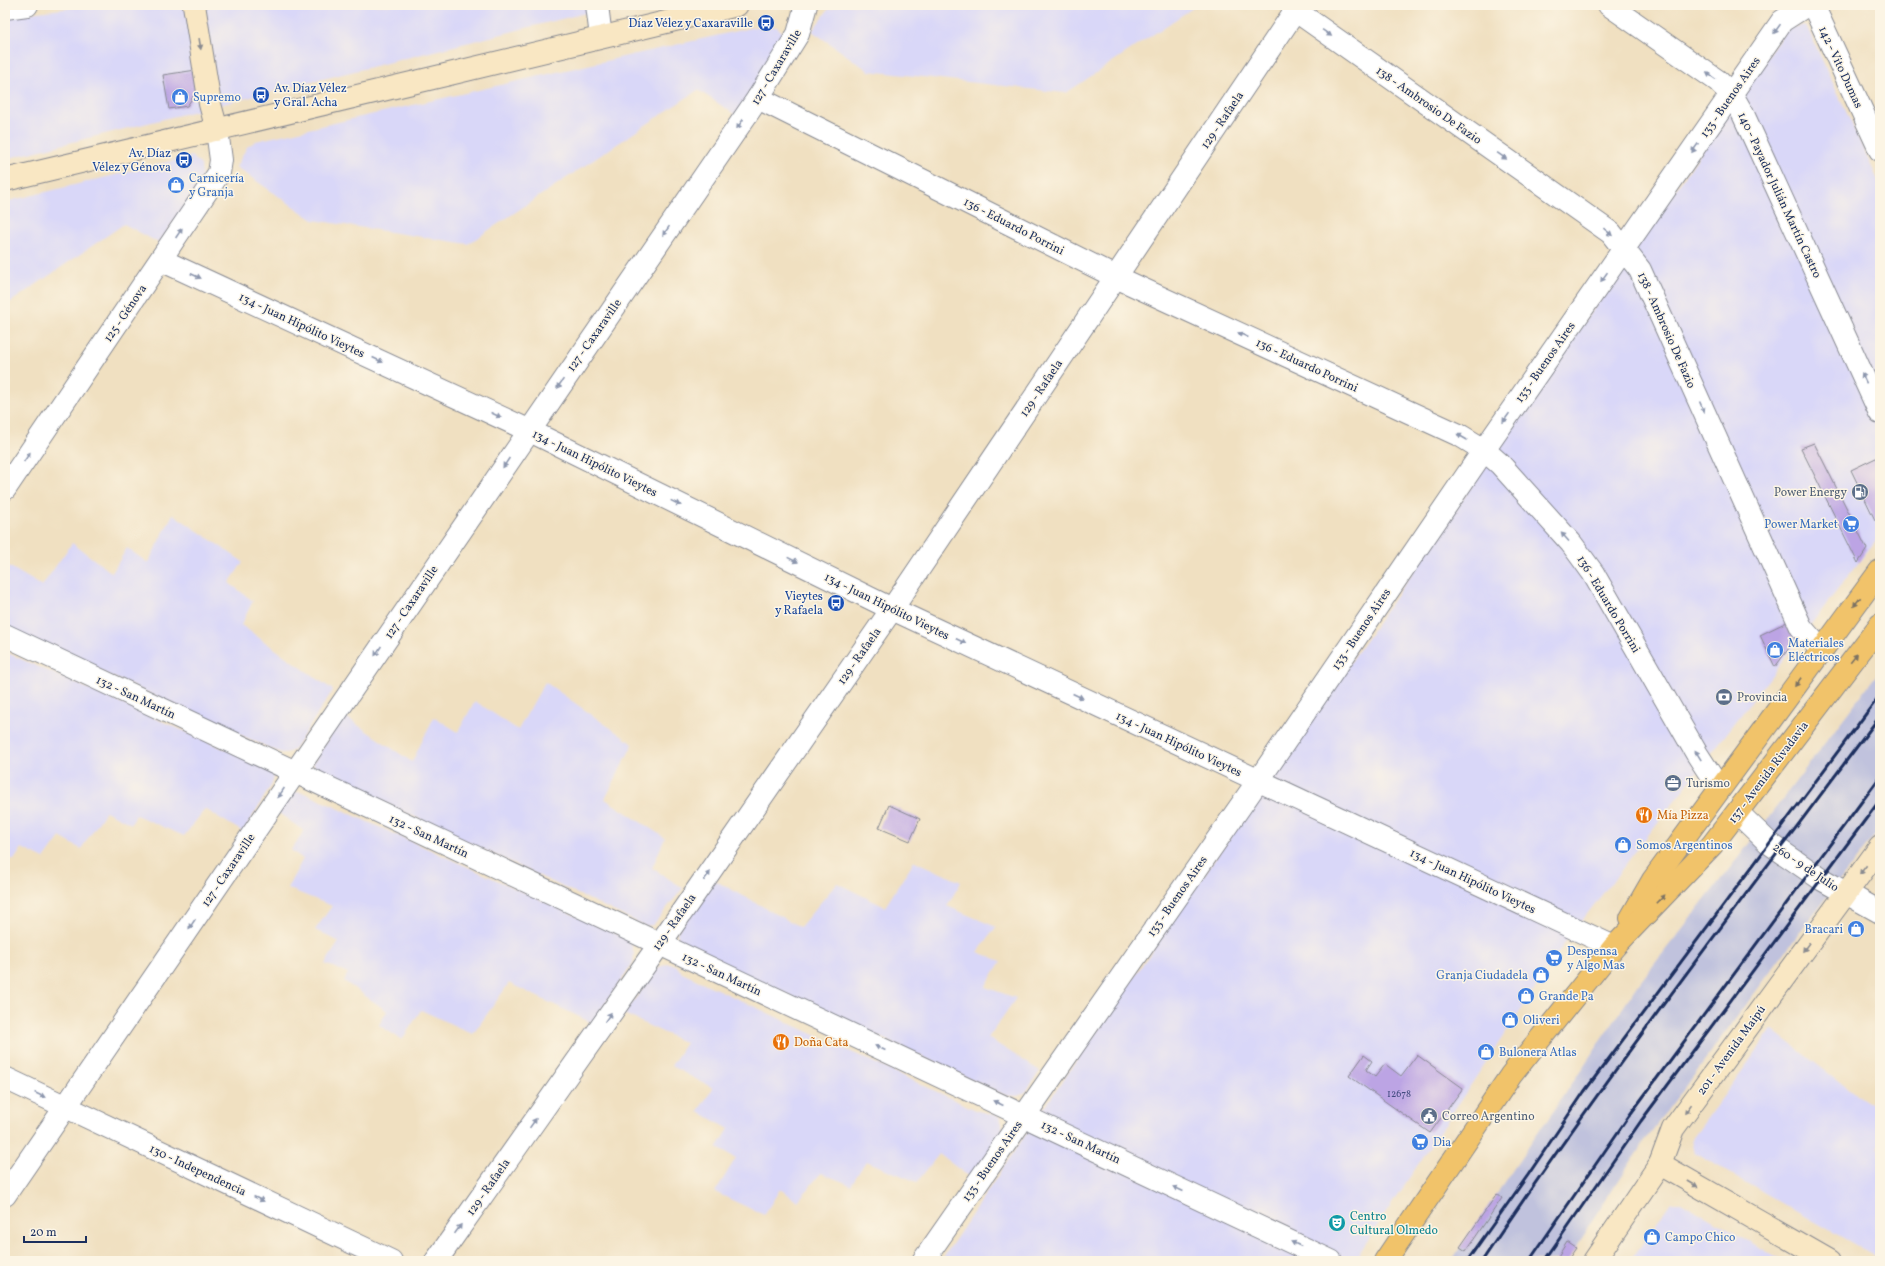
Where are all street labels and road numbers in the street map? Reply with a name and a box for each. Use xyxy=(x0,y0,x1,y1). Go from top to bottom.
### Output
street label: 142 - Vito Dumas xyxy=(1814,24,1866,111)
street label: 127 - Caxaraville xyxy=(748,27,806,108)
street label: 133 - Buenos Aires xyxy=(1697,54,1765,141)
street label: 138 - Ambrosio De Fazio xyxy=(1372,63,1485,148)
street label: 129 - Rafaela xyxy=(1198,89,1248,152)
street label: 140 - Payador Julián Martín Castro xyxy=(1734,110,1825,281)
street label: 136 - Eduardo Porrini xyxy=(960,195,1067,259)
street label: 138 - Ambrosio De Fazio xyxy=(1633,270,1699,391)
street label: 125 - Génova xyxy=(101,282,151,346)
street label: 134 - Juan Hipólito Vieytes xyxy=(236,290,367,362)
street label: 127 - Caxaraville xyxy=(564,296,626,375)
street label: 133 - Buenos Aires xyxy=(1512,319,1580,406)
street label: 136 - Eduardo Porrini xyxy=(1253,335,1361,397)
street label: 129 - Rafaela xyxy=(1017,357,1067,420)
street label: 134 - Juan Hipólito Vieytes xyxy=(529,427,660,501)
street label: 136 - Eduardo Porrini xyxy=(1573,553,1644,657)
street label: 127 - Caxaraville xyxy=(381,562,442,642)
street label: 134 - Juan Hipólito Vieytes xyxy=(821,570,952,644)
street label: 133 - Buenos Aires xyxy=(1329,586,1395,673)
street label: 129 - Rafaela xyxy=(834,625,885,688)
street label: 132 - San Martín xyxy=(93,672,178,723)
street label: 134 - Juan Hipólito Vieytes xyxy=(1113,709,1244,781)
street label: 137 - Avenida Rivadavia xyxy=(1725,718,1813,827)
street label: 132 - San Martín xyxy=(386,811,471,862)
street label: 127 - Caxaraville xyxy=(198,830,259,910)
street label: 260 - 9 de Julio xyxy=(1769,840,1842,896)
street label: 134 - Juan Hipólito Vieytes xyxy=(1407,846,1538,918)
street label: 133 - Buenos Aires xyxy=(1144,853,1212,940)
street label: 129 - Rafaela xyxy=(649,891,700,954)
street label: 132 - San Martín xyxy=(679,949,764,1000)
street label: 201 - Avenida Maipú xyxy=(1694,1002,1770,1099)
street label: 132 - San Martín xyxy=(1038,1117,1123,1168)
street label: 133 - Buenos Aires xyxy=(959,1118,1027,1205)
street label: 130 - Independencia xyxy=(146,1141,249,1200)
street label: 129 - Rafaela xyxy=(463,1156,514,1219)

